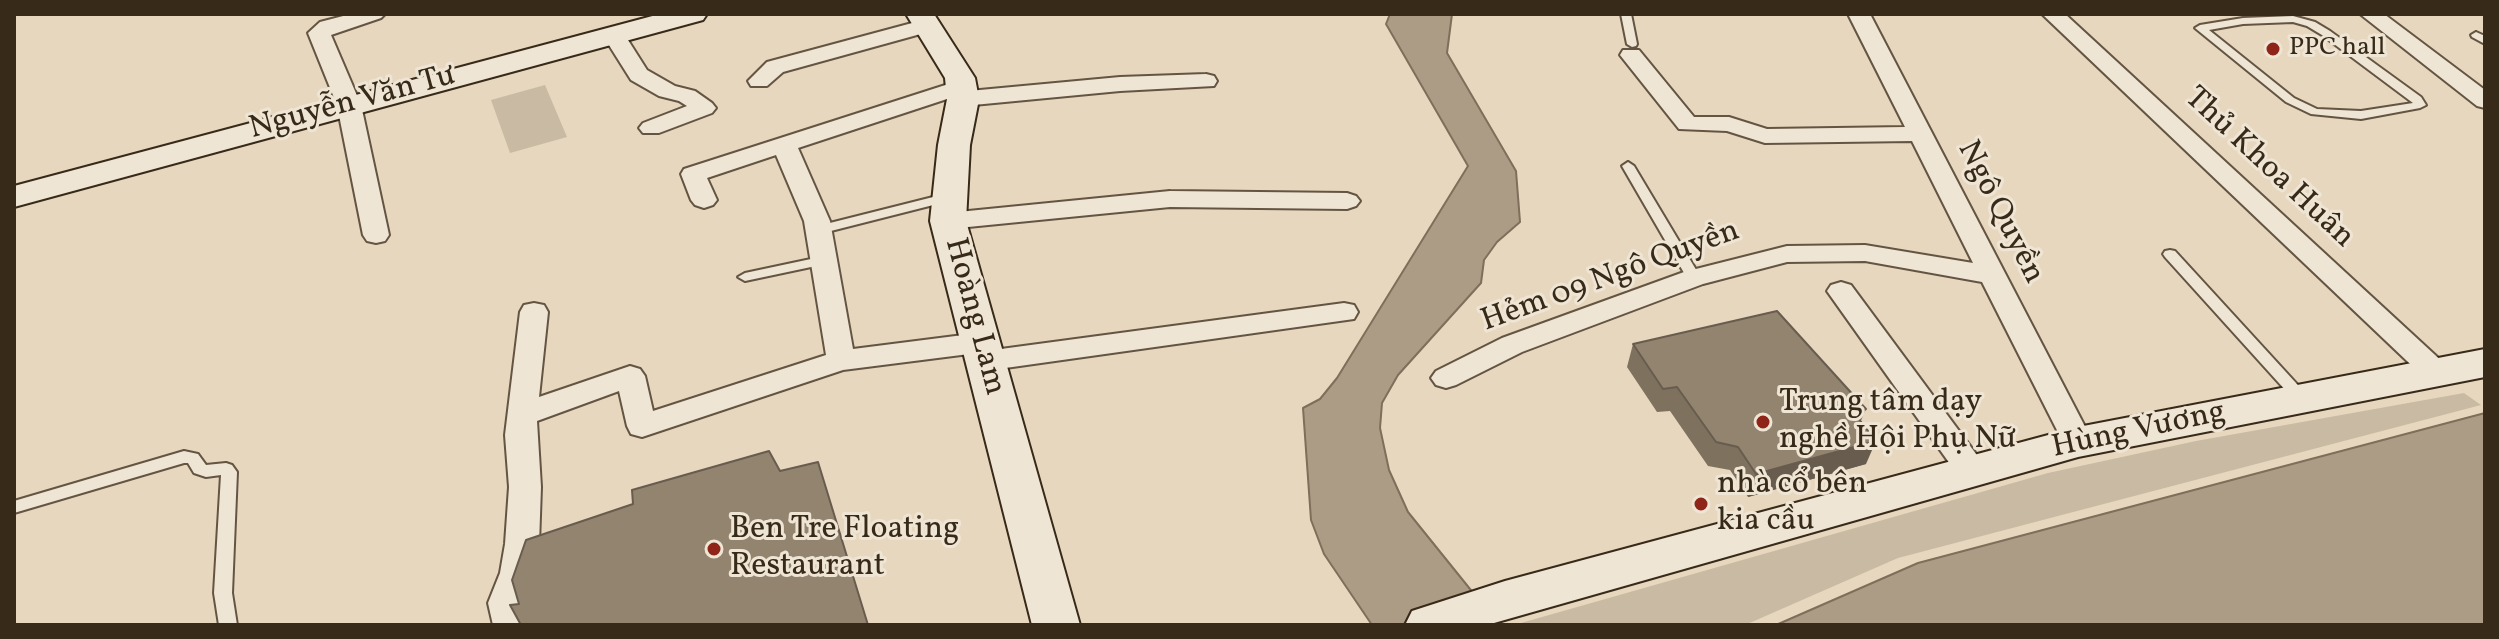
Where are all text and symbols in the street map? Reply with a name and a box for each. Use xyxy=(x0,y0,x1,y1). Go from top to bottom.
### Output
place label: PPC hall xyxy=(2289,33,2385,65)
marker: PPC hall xyxy=(2264,40,2282,58)
street label: Nguyễn Văn Tư xyxy=(245,58,461,150)
street label: Thủ Khoa Huân xyxy=(2175,80,2361,258)
street label: Ngô Quyền xyxy=(1947,135,2051,291)
street label: Hẻm 09 Ngô Quyền xyxy=(1477,213,1745,343)
street label: Hoàng Lam xyxy=(934,234,1012,400)
place label: Trung tâm dạy nghề Hội Phụ Nữ xyxy=(1779,385,2017,460)
street label: Hùng Vương xyxy=(2049,395,2229,469)
marker: Trung tâm dạy nghề Hội Phụ Nữ xyxy=(1754,413,1772,431)
place label: nhà cổ bên kia cầu xyxy=(1717,467,1867,542)
marker: nhà cổ bên kia cầu xyxy=(1692,495,1710,513)
place label: Ben Tre Floating Restaurant xyxy=(730,512,959,587)
marker: Ben Tre Floating Restaurant xyxy=(705,540,723,558)

